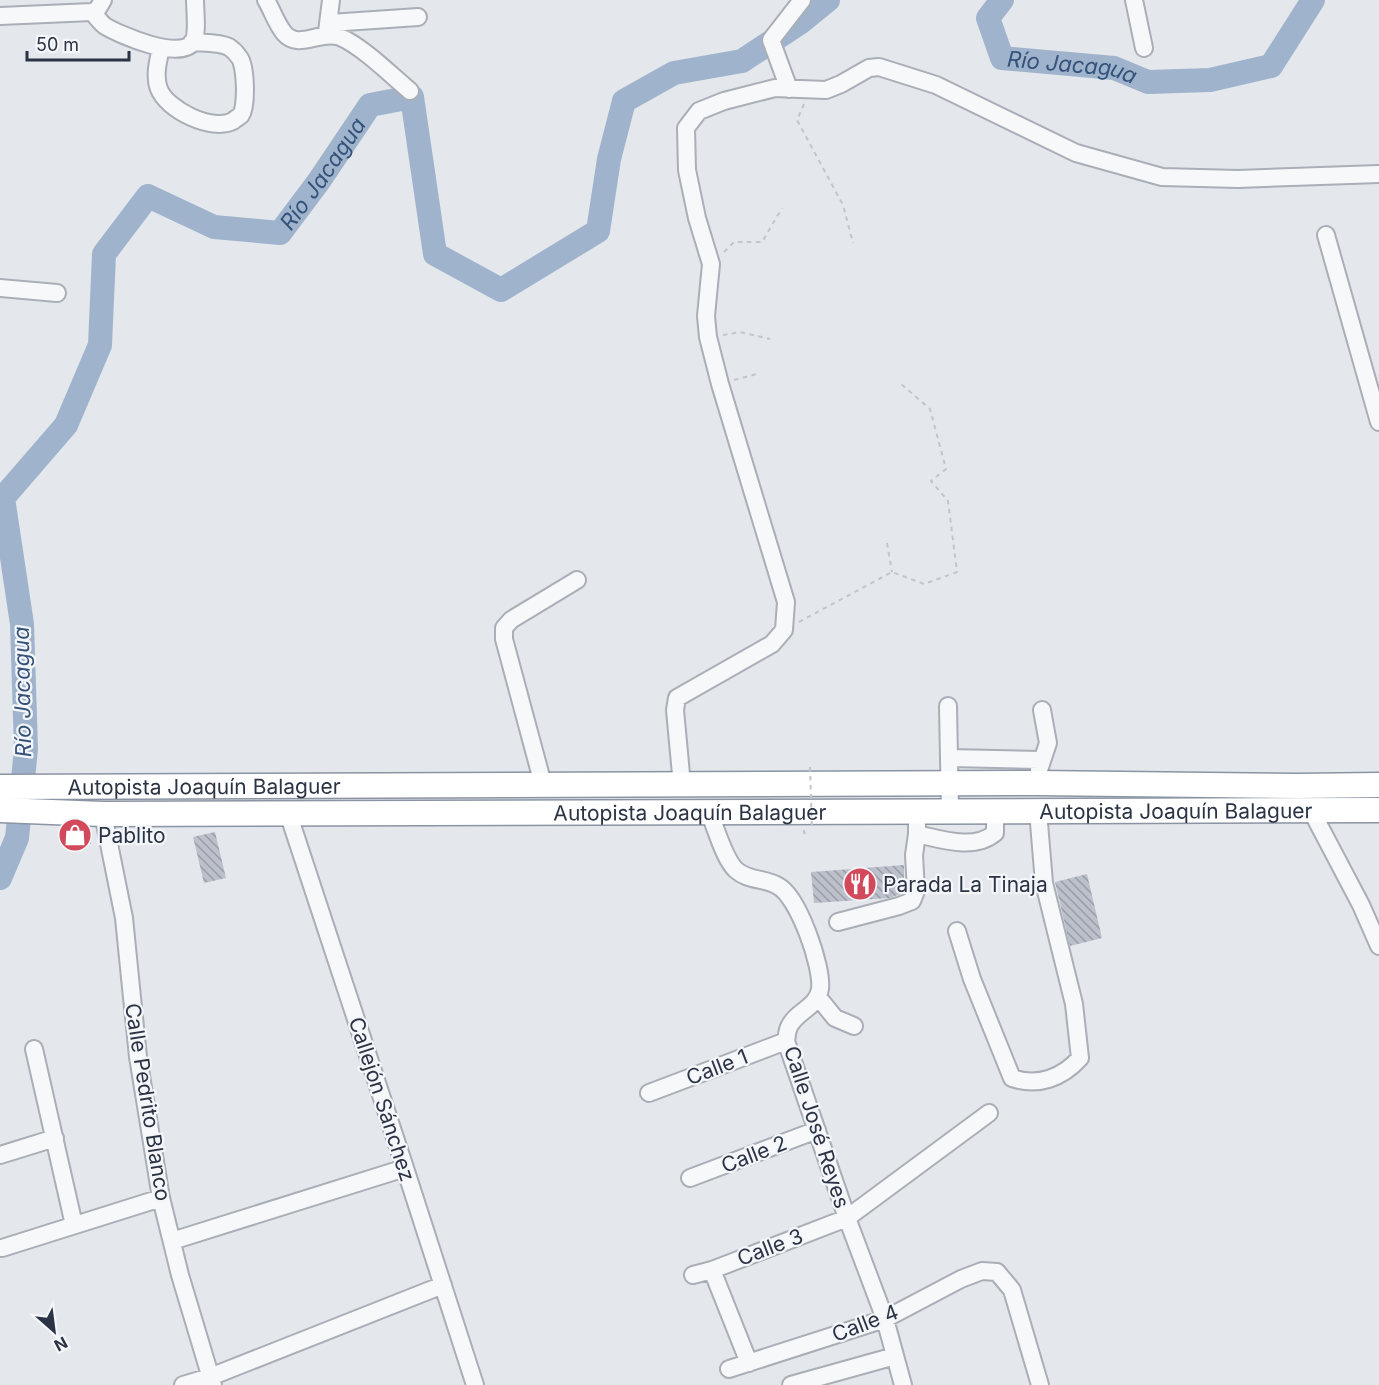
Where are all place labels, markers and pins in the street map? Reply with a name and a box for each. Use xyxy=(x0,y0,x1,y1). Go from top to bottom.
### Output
shop icon: Pablito xyxy=(57,817,93,853)
place label: Pablito xyxy=(98,823,166,848)
restaurant icon: Parada La Tinaja xyxy=(842,866,878,902)
place label: Parada La Tinaja xyxy=(883,872,1048,897)

